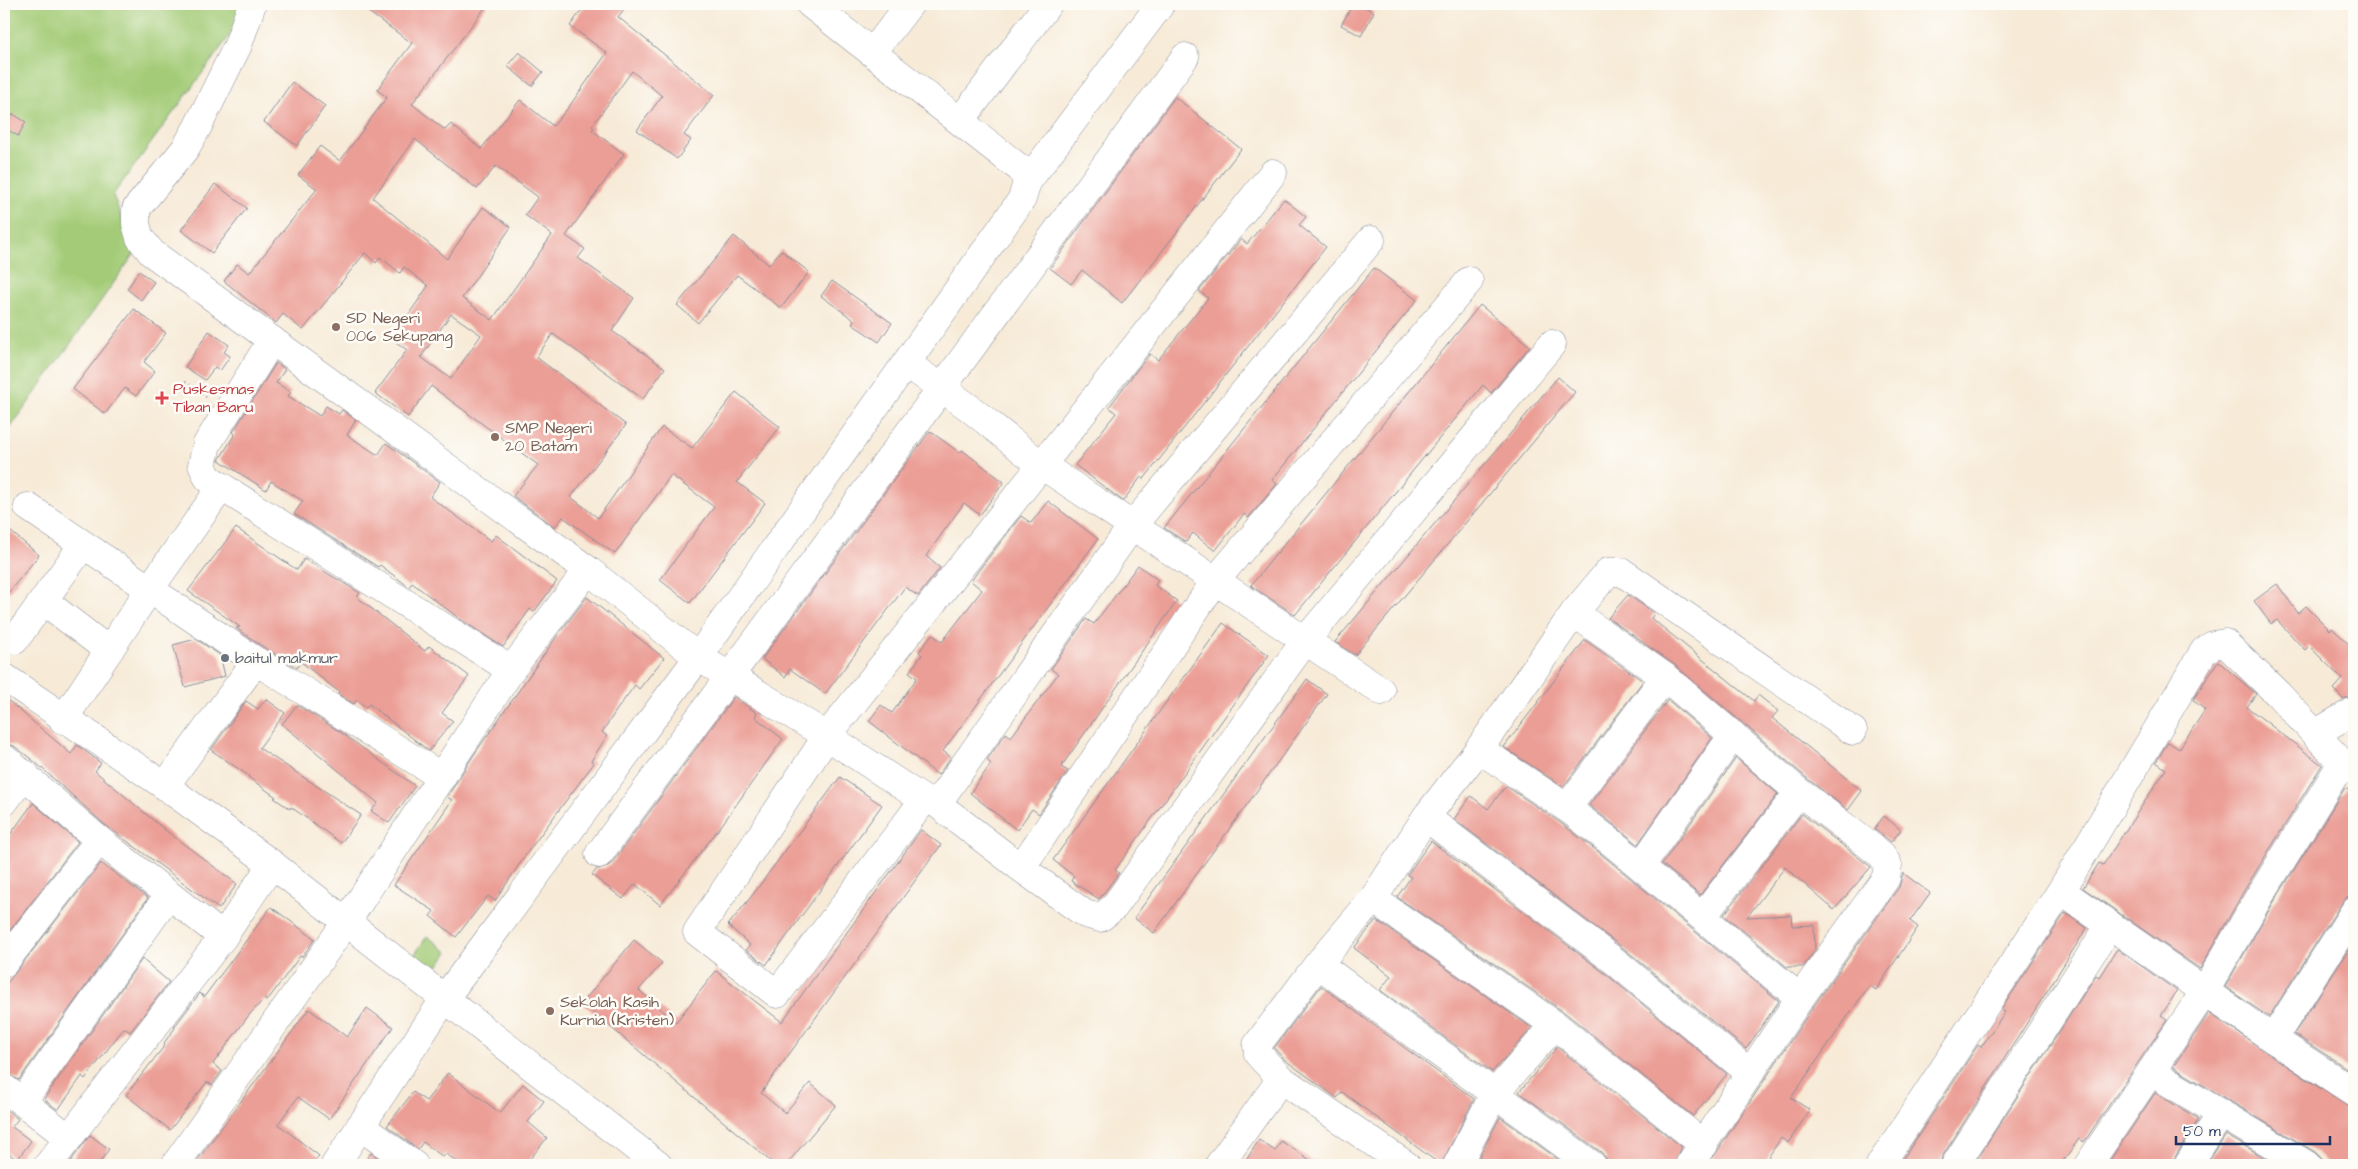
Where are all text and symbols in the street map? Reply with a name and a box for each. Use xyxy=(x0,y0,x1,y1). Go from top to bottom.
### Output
place label: SD Negeri 006 Sekupang xyxy=(346,307,453,348)
marker: SD Negeri 006 Sekupang xyxy=(330,321,342,333)
place label: Puskesmas Tiban Baru xyxy=(173,378,255,418)
marker: Puskesmas Tiban Baru xyxy=(155,391,169,405)
place label: SMP Negeri 20 Batam xyxy=(505,417,593,457)
marker: SMP Negeri 20 Batam xyxy=(489,431,501,443)
place label: baitul makmur xyxy=(235,647,338,669)
marker: baitul makmur xyxy=(219,652,231,664)
place label: Sekolah Kasih Kurnia (Kristen) xyxy=(560,991,674,1031)
marker: Sekolah Kasih Kurnia (Kristen) xyxy=(544,1005,556,1017)
scale bar xyxy=(2176,1114,2329,1146)
text: 50 m xyxy=(2183,1121,2221,1142)

